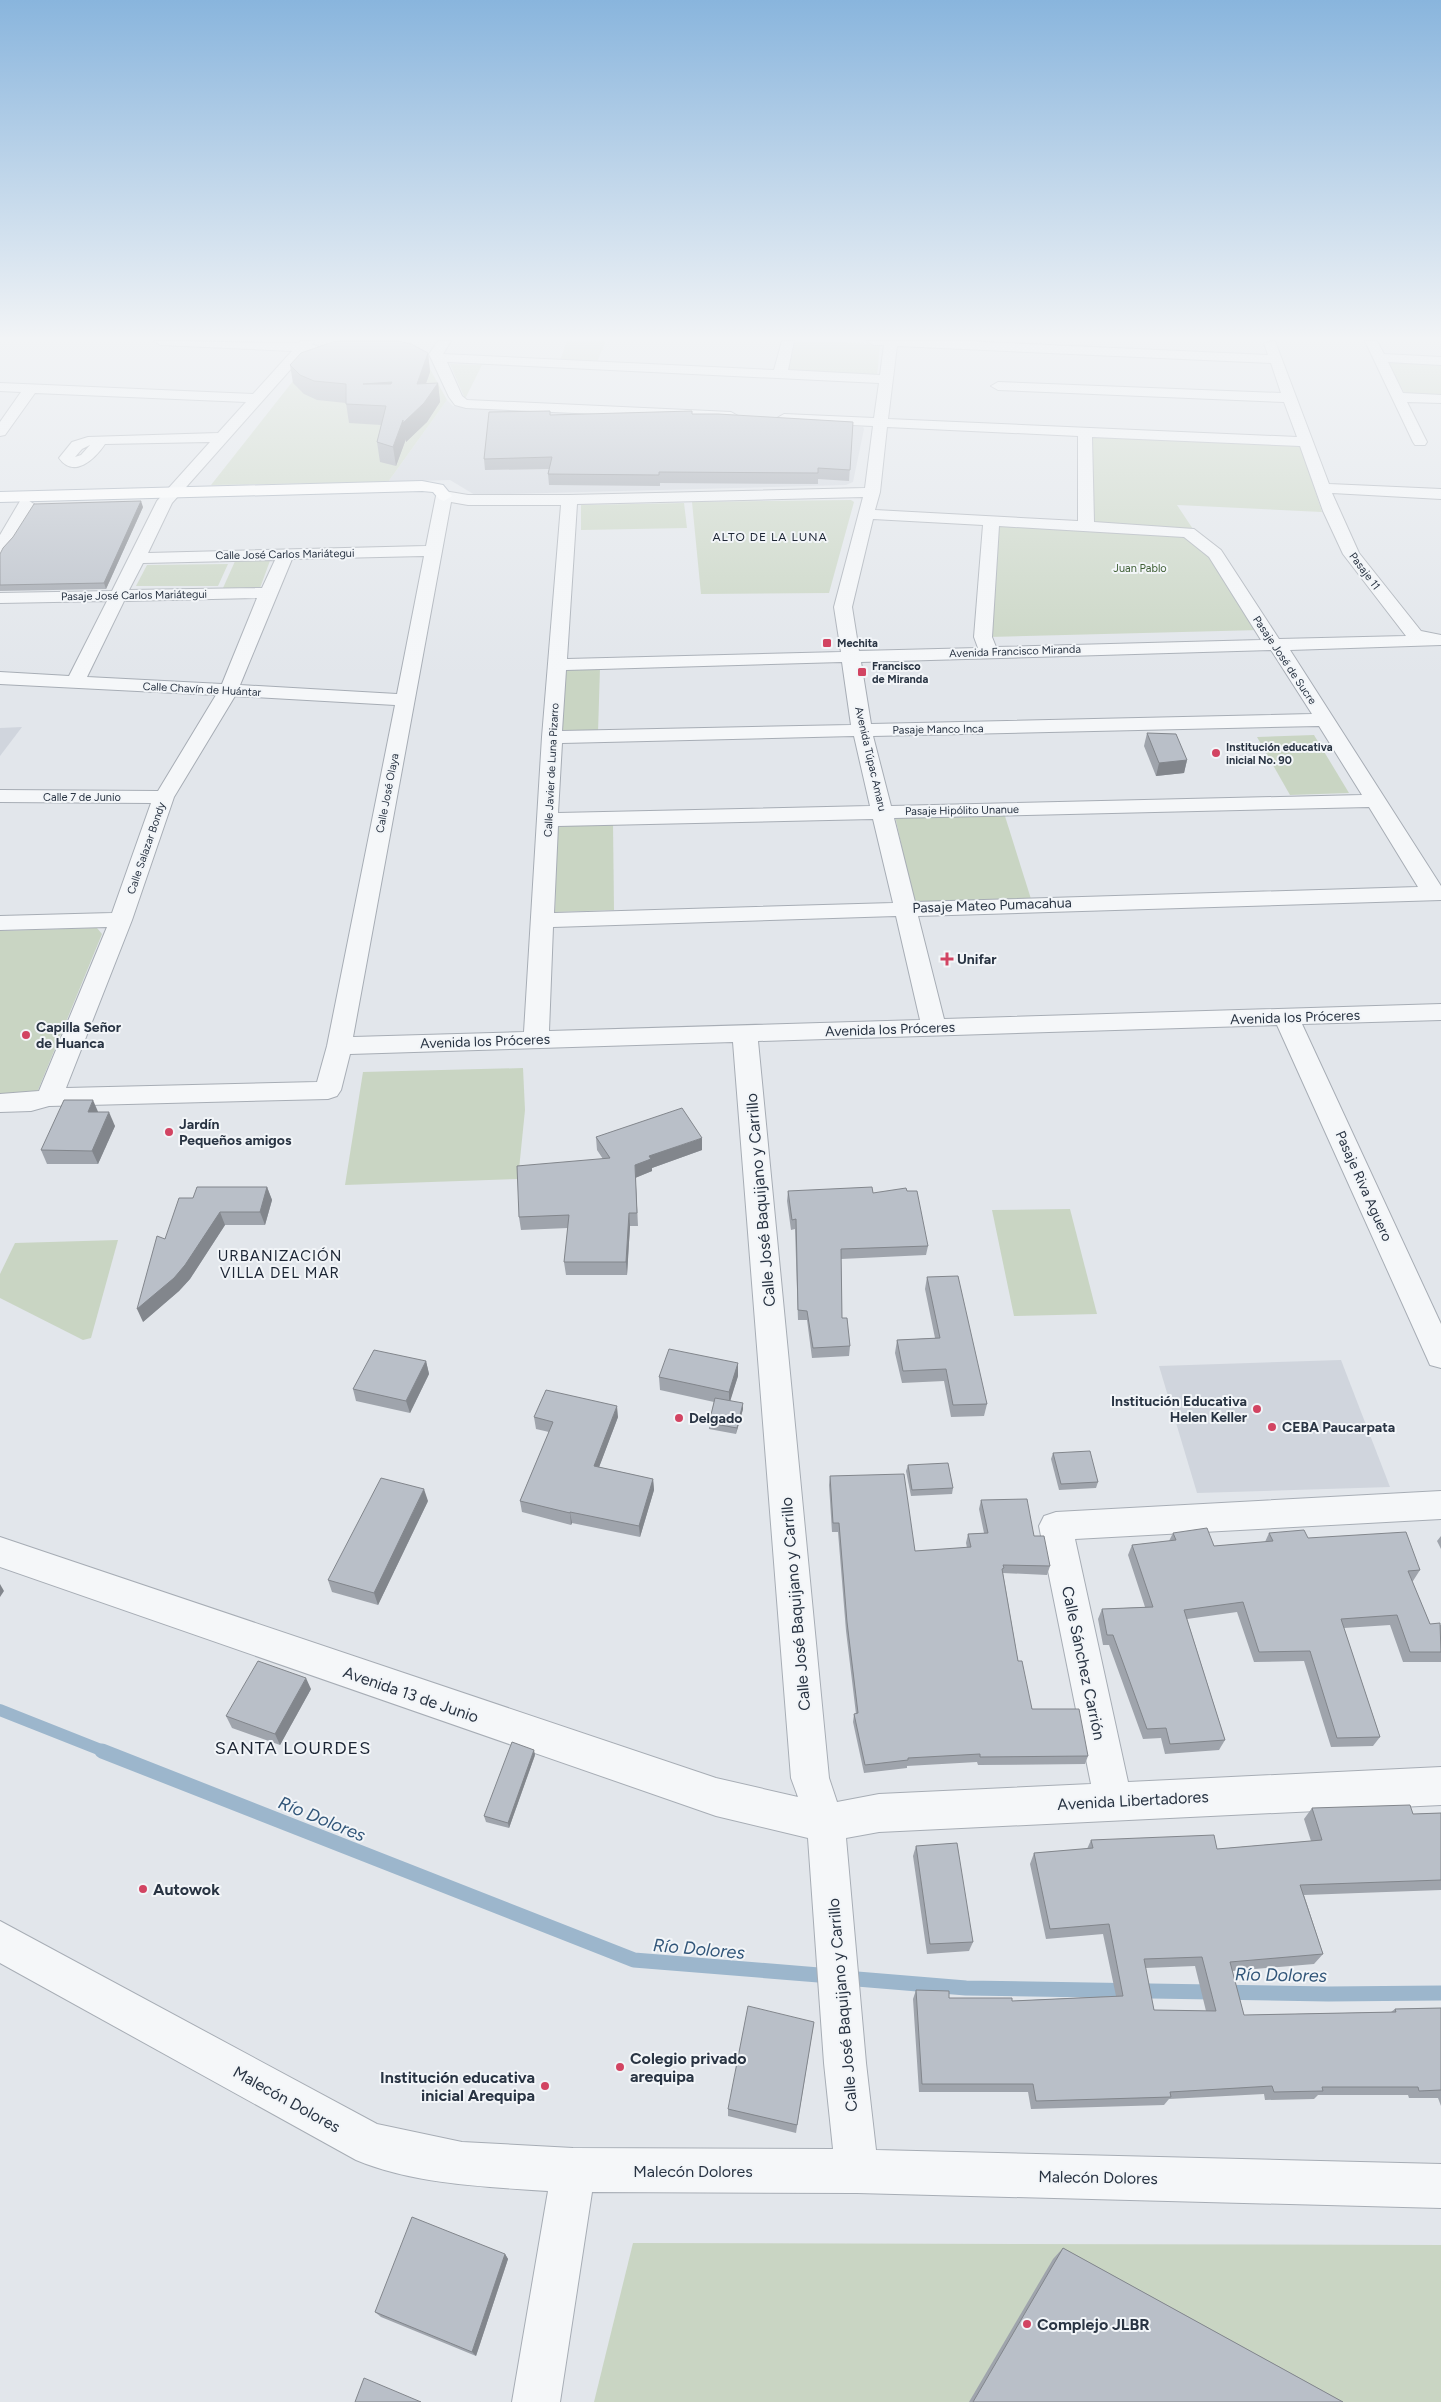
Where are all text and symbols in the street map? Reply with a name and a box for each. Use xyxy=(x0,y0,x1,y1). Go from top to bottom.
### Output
district label: ALTO DE LA LUNA xyxy=(712,530,828,544)
street label: Calle José Carlos Mariátegui xyxy=(215,547,355,562)
street label: Pasaje 11 xyxy=(1346,550,1383,593)
park label: Juan Pablo xyxy=(1113,562,1167,575)
street label: Pasaje José Carlos Mariátegui xyxy=(61,588,207,603)
street label: Pasaje José de Sucre xyxy=(1250,614,1319,707)
marker: Mechita xyxy=(821,637,833,649)
place label: Mechita xyxy=(837,637,878,650)
street label: Avenida Francisco Miranda xyxy=(949,643,1081,660)
place label: Francisco de Miranda xyxy=(872,660,928,686)
marker: Francisco de Miranda xyxy=(856,666,868,678)
street label: Calle Chavín de Huántar xyxy=(142,680,262,699)
street label: Calle Javier de Luna Pizarro xyxy=(541,703,562,837)
street label: Avenida Túpac Amaru xyxy=(852,705,889,813)
street label: Pasaje Manco Inca xyxy=(892,722,984,737)
place label: Institución educativa inicial No. 90 xyxy=(1226,741,1333,767)
marker: Institución educativa inicial No. 90 xyxy=(1210,747,1222,759)
street label: Calle José Olaya xyxy=(373,752,402,834)
street label: Calle 7 de Junio xyxy=(43,791,121,804)
street label: Calle Salazar Bondy xyxy=(125,800,168,896)
street label: Pasaje Hipólito Unanue xyxy=(905,803,1019,818)
street label: Pasaje Mateo Pumacahua xyxy=(912,894,1072,917)
place label: Unifar xyxy=(957,951,997,968)
marker: Unifar xyxy=(941,953,953,965)
street label: Avenida los Próceres xyxy=(1230,1007,1360,1028)
place label: Capilla Señor de Huanca xyxy=(36,1019,122,1052)
street label: Avenida los Próceres xyxy=(825,1019,955,1040)
marker: Capilla Señor de Huanca xyxy=(20,1029,32,1041)
street label: Avenida los Próceres xyxy=(420,1031,550,1052)
street label: Calle José Baquijano y Carrillo xyxy=(742,1092,779,1308)
place label: Jardín Pequeños amigos xyxy=(179,1116,292,1149)
marker: Jardín Pequeños amigos xyxy=(163,1126,175,1138)
street label: Pasaje Riva Aguero xyxy=(1332,1128,1396,1244)
district label: URBANIZACIÓN VILLA DEL MAR xyxy=(218,1247,342,1282)
place label: Institución Educativa Helen Keller xyxy=(1111,1393,1248,1426)
marker: Institución Educativa Helen Keller xyxy=(1251,1403,1263,1415)
place label: Delgado xyxy=(689,1410,742,1427)
marker: Delgado xyxy=(673,1412,685,1424)
place label: CEBA Paucarpata xyxy=(1282,1419,1395,1436)
marker: CEBA Paucarpata xyxy=(1266,1421,1278,1433)
street label: Calle José Baquijano y Carrillo xyxy=(777,1496,814,1712)
street label: Calle Sánchez Carrión xyxy=(1058,1584,1109,1742)
street label: Avenida 13 de Junio xyxy=(341,1662,481,1727)
district label: SANTA LOURDES xyxy=(215,1737,371,1759)
street label: Avenida Libertadores xyxy=(1057,1787,1209,1814)
water label: Río Dolores xyxy=(275,1792,369,1847)
place label: Autowok xyxy=(153,1880,220,1899)
marker: Autowok xyxy=(137,1883,149,1895)
street label: Calle José Baquijano y Carrillo xyxy=(824,1897,861,2113)
water label: Río Dolores xyxy=(652,1934,746,1964)
water label: Río Dolores xyxy=(1235,1963,1328,1987)
place label: Colegio privado arequipa xyxy=(630,2049,746,2086)
marker: Colegio privado arequipa xyxy=(614,2061,626,2073)
street label: Malecón Dolores xyxy=(230,2062,344,2137)
place label: Institución educativa inicial Arequipa xyxy=(380,2068,535,2105)
marker: Institución educativa inicial Arequipa xyxy=(539,2080,551,2092)
street label: Malecón Dolores xyxy=(633,2162,753,2181)
street label: Malecón Dolores xyxy=(1038,2167,1158,2188)
place label: Complejo JLBR xyxy=(1037,2315,1150,2334)
marker: Complejo JLBR xyxy=(1021,2318,1033,2330)

